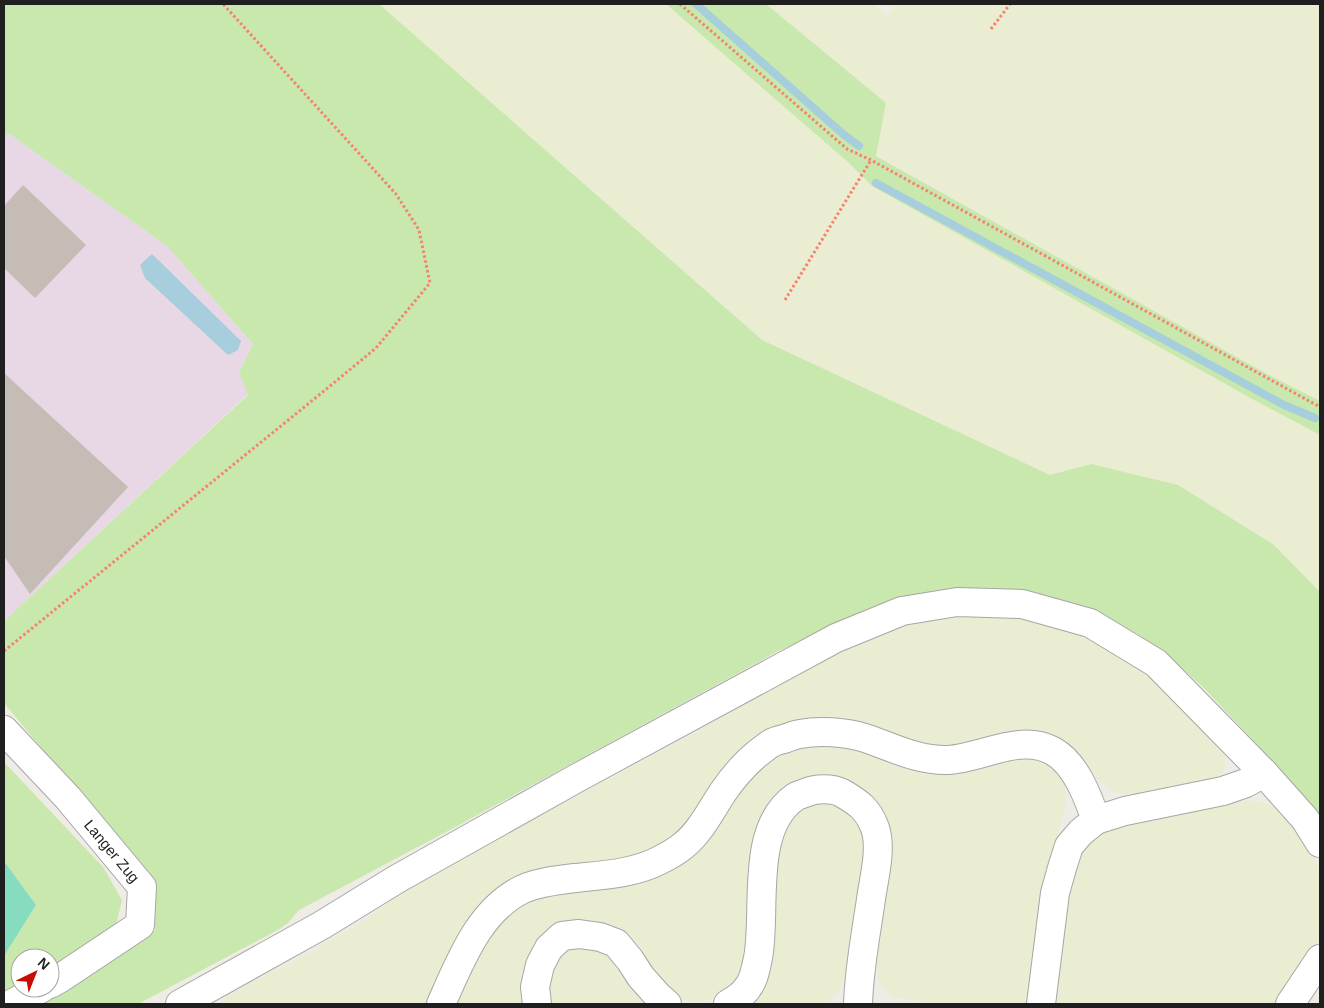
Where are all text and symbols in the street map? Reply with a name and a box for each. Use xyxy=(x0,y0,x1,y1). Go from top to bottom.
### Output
street label: Langer Zug xyxy=(81,816,143,886)
north arrow xyxy=(10,948,60,998)
text: N xyxy=(35,954,53,973)

